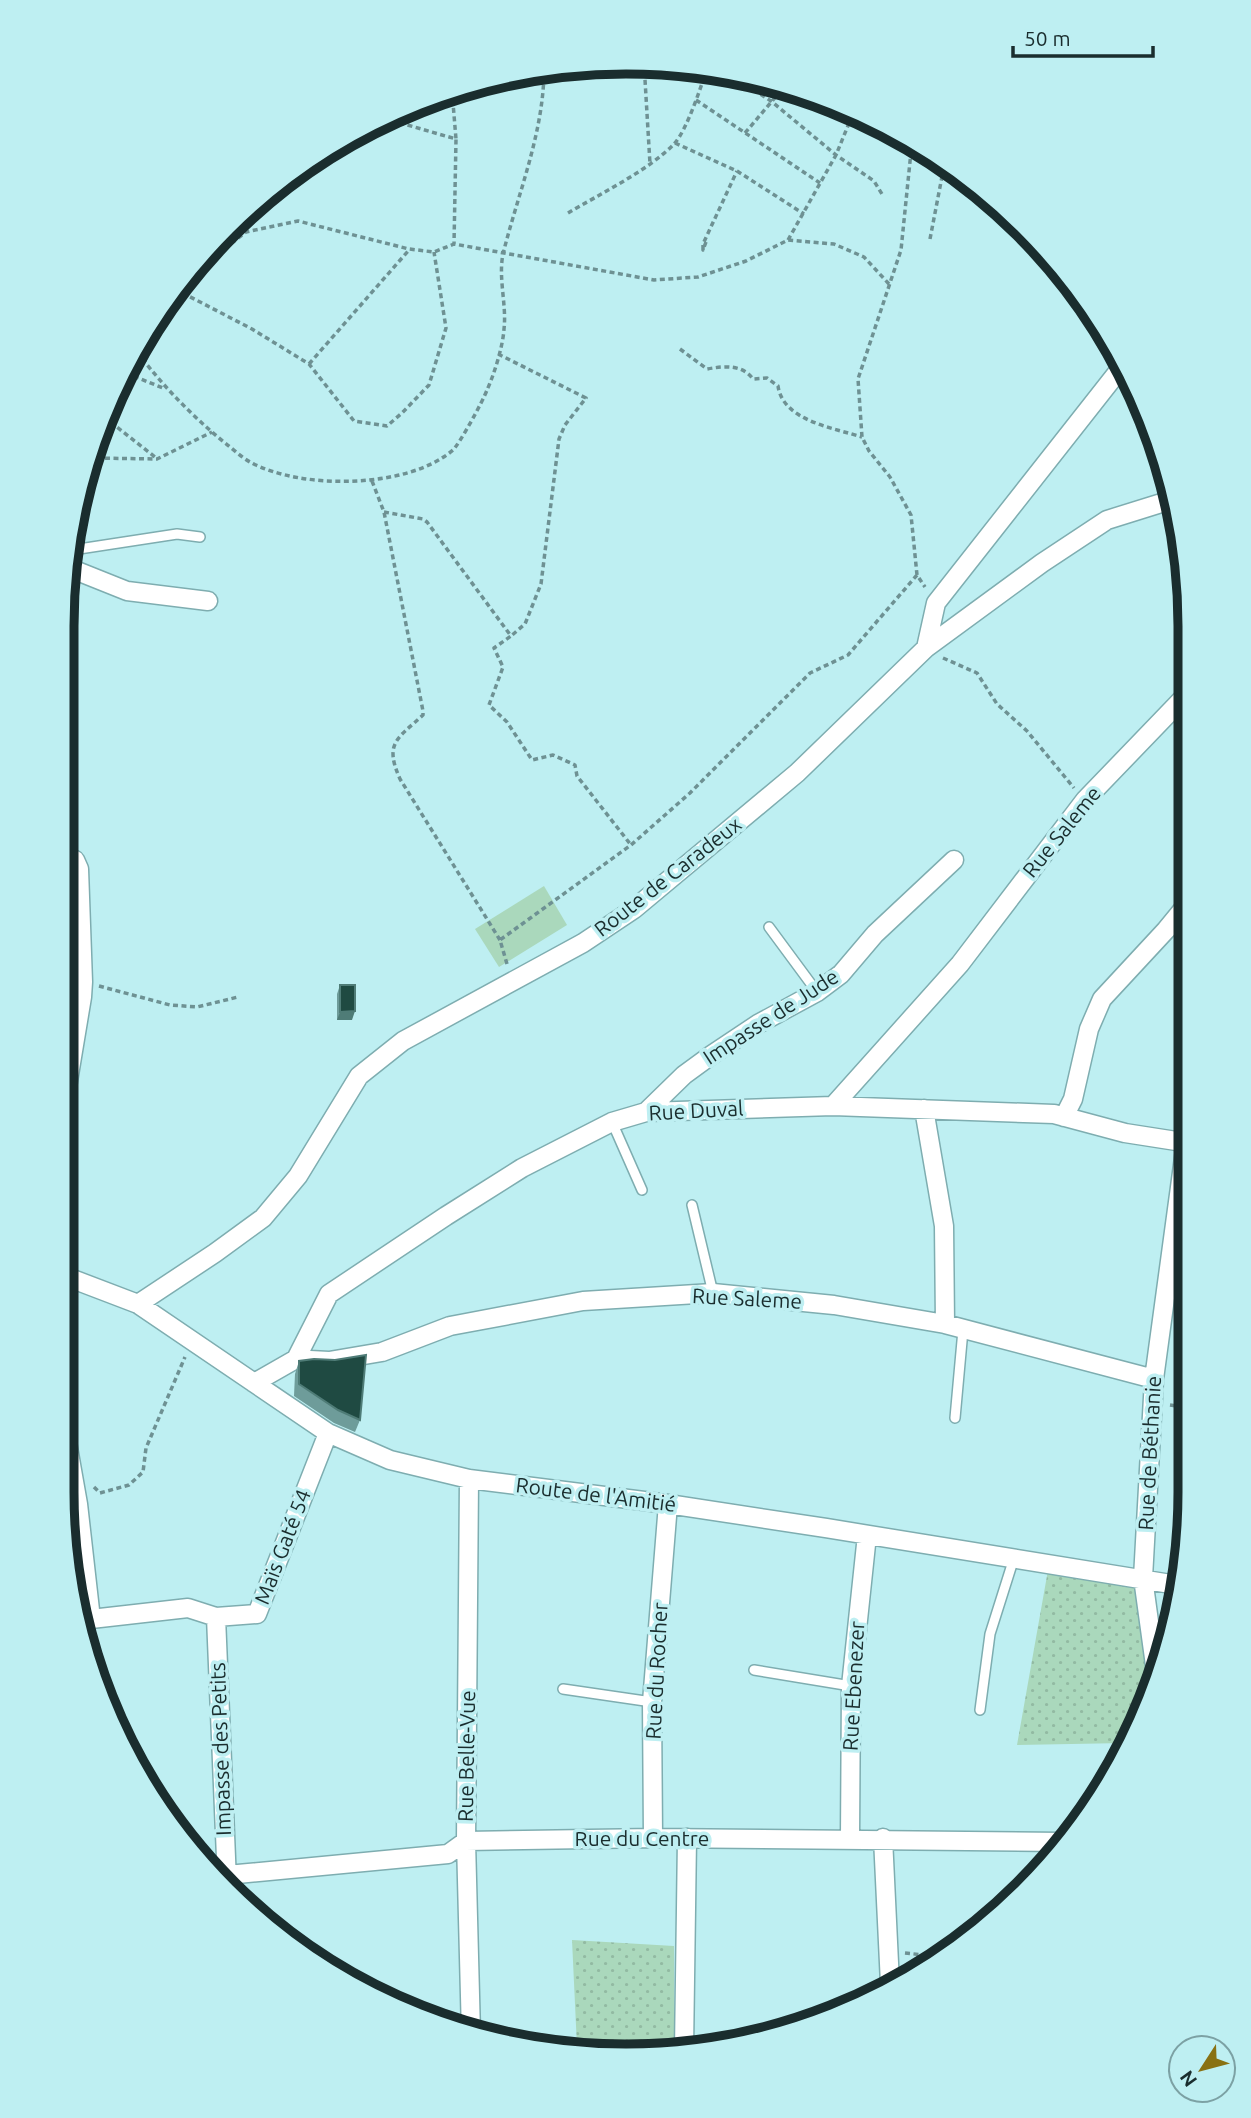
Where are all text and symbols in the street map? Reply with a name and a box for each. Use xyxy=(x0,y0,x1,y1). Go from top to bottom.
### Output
scale bar xyxy=(1013,14,1153,58)
text: 50 m xyxy=(1024,26,1071,50)
street label: Rue Saleme xyxy=(1017,781,1105,882)
street label: Route de Caradeux xyxy=(589,811,746,941)
street label: Impasse de Jude xyxy=(698,964,842,1069)
street label: Rue Duval xyxy=(648,1096,744,1124)
street label: Rue Saleme xyxy=(691,1283,803,1313)
street label: Rue de Béthanie xyxy=(1133,1375,1165,1531)
street label: Route de l'Amitié xyxy=(514,1472,678,1516)
street label: Maïs Gaté 54 xyxy=(249,1486,315,1607)
street label: Rue du Rocher xyxy=(640,1602,672,1740)
street label: Rue Ebenezer xyxy=(838,1621,868,1751)
street label: Impasse des Petits xyxy=(205,1662,235,1836)
street label: Rue Belle-Vue xyxy=(453,1690,479,1822)
street label: Rue du Centre xyxy=(575,1826,709,1850)
north arrow xyxy=(1167,2034,1237,2104)
text: N xyxy=(1175,2067,1201,2091)

